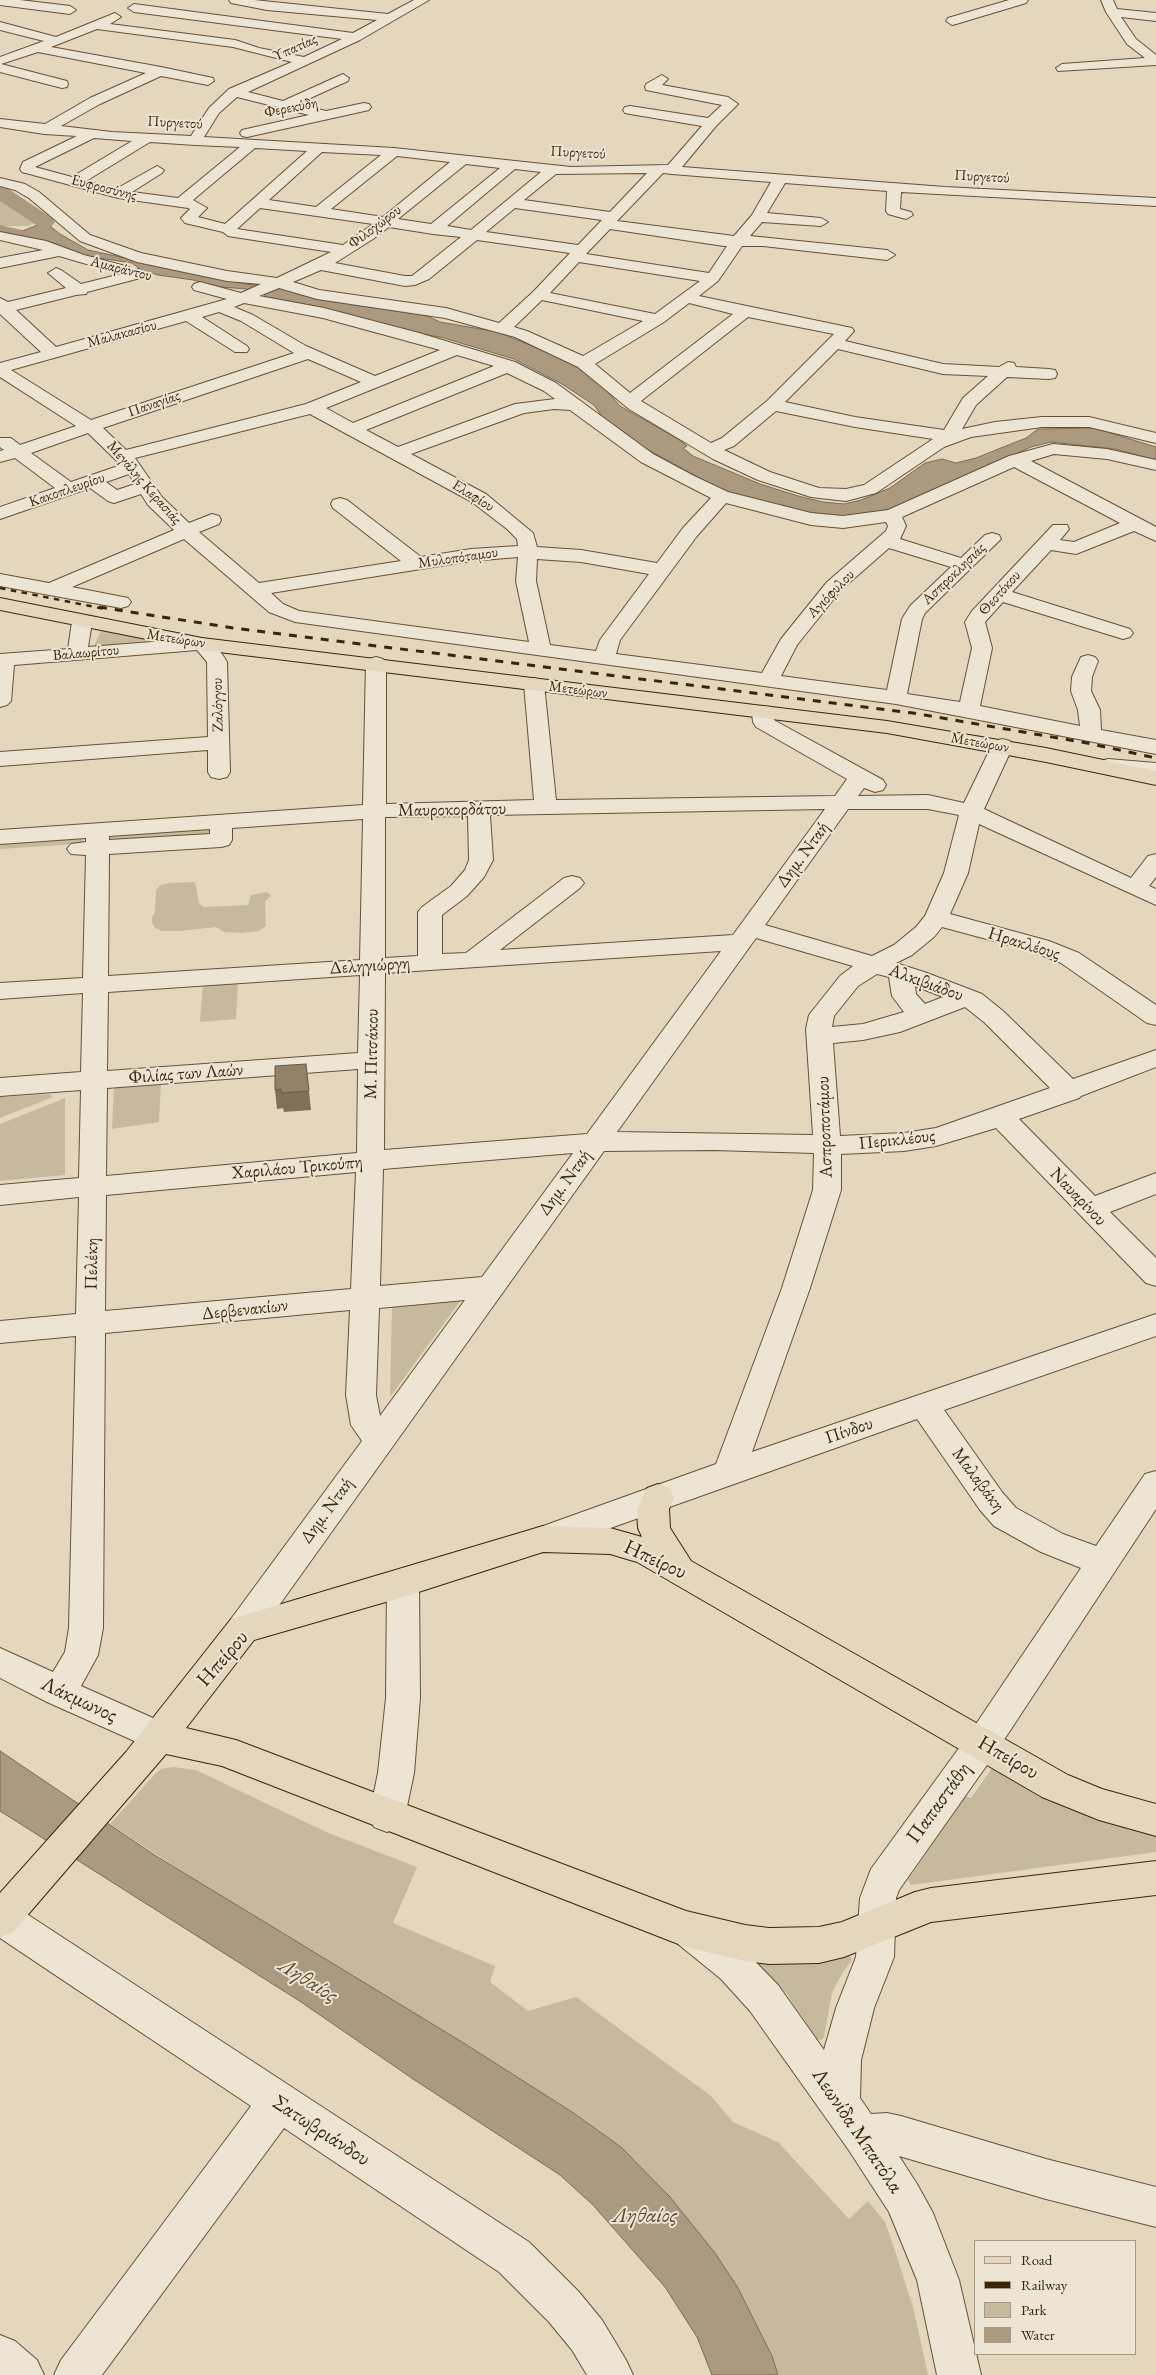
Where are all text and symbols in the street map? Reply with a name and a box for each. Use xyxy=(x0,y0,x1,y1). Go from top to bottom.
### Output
street label: Υπατίας xyxy=(270,30,320,66)
street label: Φερεκύδη xyxy=(263,94,319,122)
street label: Πυργετού xyxy=(147,113,203,133)
street label: Πυργετού xyxy=(550,143,606,163)
street label: Πυργετού xyxy=(954,167,1010,187)
street label: Ευφροσύνης xyxy=(69,171,139,205)
street label: Φιλοχώρου xyxy=(345,201,405,253)
street label: Αμαράντου xyxy=(88,253,154,285)
street label: Μαλακασίου xyxy=(85,316,159,352)
street label: Παναγίας xyxy=(126,387,182,421)
street label: Μεγάλης Κερασιάς xyxy=(103,437,185,529)
street label: Κακοπλευρίου xyxy=(27,469,107,511)
street label: Ελαφίου xyxy=(449,476,497,516)
street label: Ασπροκλησιάς xyxy=(918,539,990,609)
street label: Μυλοπόταμου xyxy=(417,543,499,573)
street label: Αγιόφυλου xyxy=(804,566,858,622)
street label: Θεοτόκου xyxy=(975,567,1025,619)
street label: Μετεώρων xyxy=(145,625,207,653)
street label: Βαλαωρίτου xyxy=(52,641,120,665)
street label: Μετεώρων xyxy=(548,677,608,703)
street label: Ζαλόγγου xyxy=(209,678,227,732)
street label: Μετεώρων xyxy=(949,729,1011,757)
street label: Μαυροκορδάτου xyxy=(398,798,506,822)
street label: Δημ. Νταή xyxy=(772,818,834,892)
street label: Ηρακλέους xyxy=(985,923,1063,965)
street label: Δεληγιώργη xyxy=(329,952,411,980)
street label: Αλκιβιάδου xyxy=(886,960,966,1006)
street label: Μ. Πιτσάκου xyxy=(360,1008,384,1100)
street label: Φιλίας των Λαών xyxy=(128,1059,244,1089)
street label: Ασπροποτάμου xyxy=(812,1076,838,1178)
street label: Περικλέους xyxy=(858,1125,936,1155)
street label: Δημ. Νταή xyxy=(534,1146,596,1220)
street label: Χαριλάου Τρικούπη xyxy=(231,1152,363,1184)
street label: Ναυαρίνου xyxy=(1045,1163,1111,1231)
street label: Πελέκη xyxy=(81,1238,103,1290)
street label: Δερβενακίων xyxy=(201,1295,289,1325)
street label: Πίνδου xyxy=(822,1413,876,1449)
street label: Μαλαβάκη xyxy=(947,1444,1009,1516)
street label: Δημ. Νταή xyxy=(296,1474,358,1548)
street label: Ηπείρου xyxy=(620,1535,690,1585)
street label: Ηπείρου xyxy=(192,1626,254,1692)
street label: Λάκμωνος xyxy=(37,1671,121,1729)
street label: Ηπείρου xyxy=(973,1730,1043,1786)
street label: Παπαστάθη xyxy=(901,1758,977,1848)
water label: Ληθαίος xyxy=(273,1953,343,2009)
street label: Λεωνίδα Μπατόλα xyxy=(806,2064,908,2198)
street label: Σατωβριάνδου xyxy=(267,2090,375,2172)
water label: Ληθαίος xyxy=(612,2203,678,2229)
legend xyxy=(974,2240,1136,2355)
text: Road xyxy=(1021,2250,1052,2269)
text: Railway xyxy=(1021,2275,1067,2294)
text: Park xyxy=(1021,2300,1047,2319)
text: Water xyxy=(1021,2325,1055,2344)

